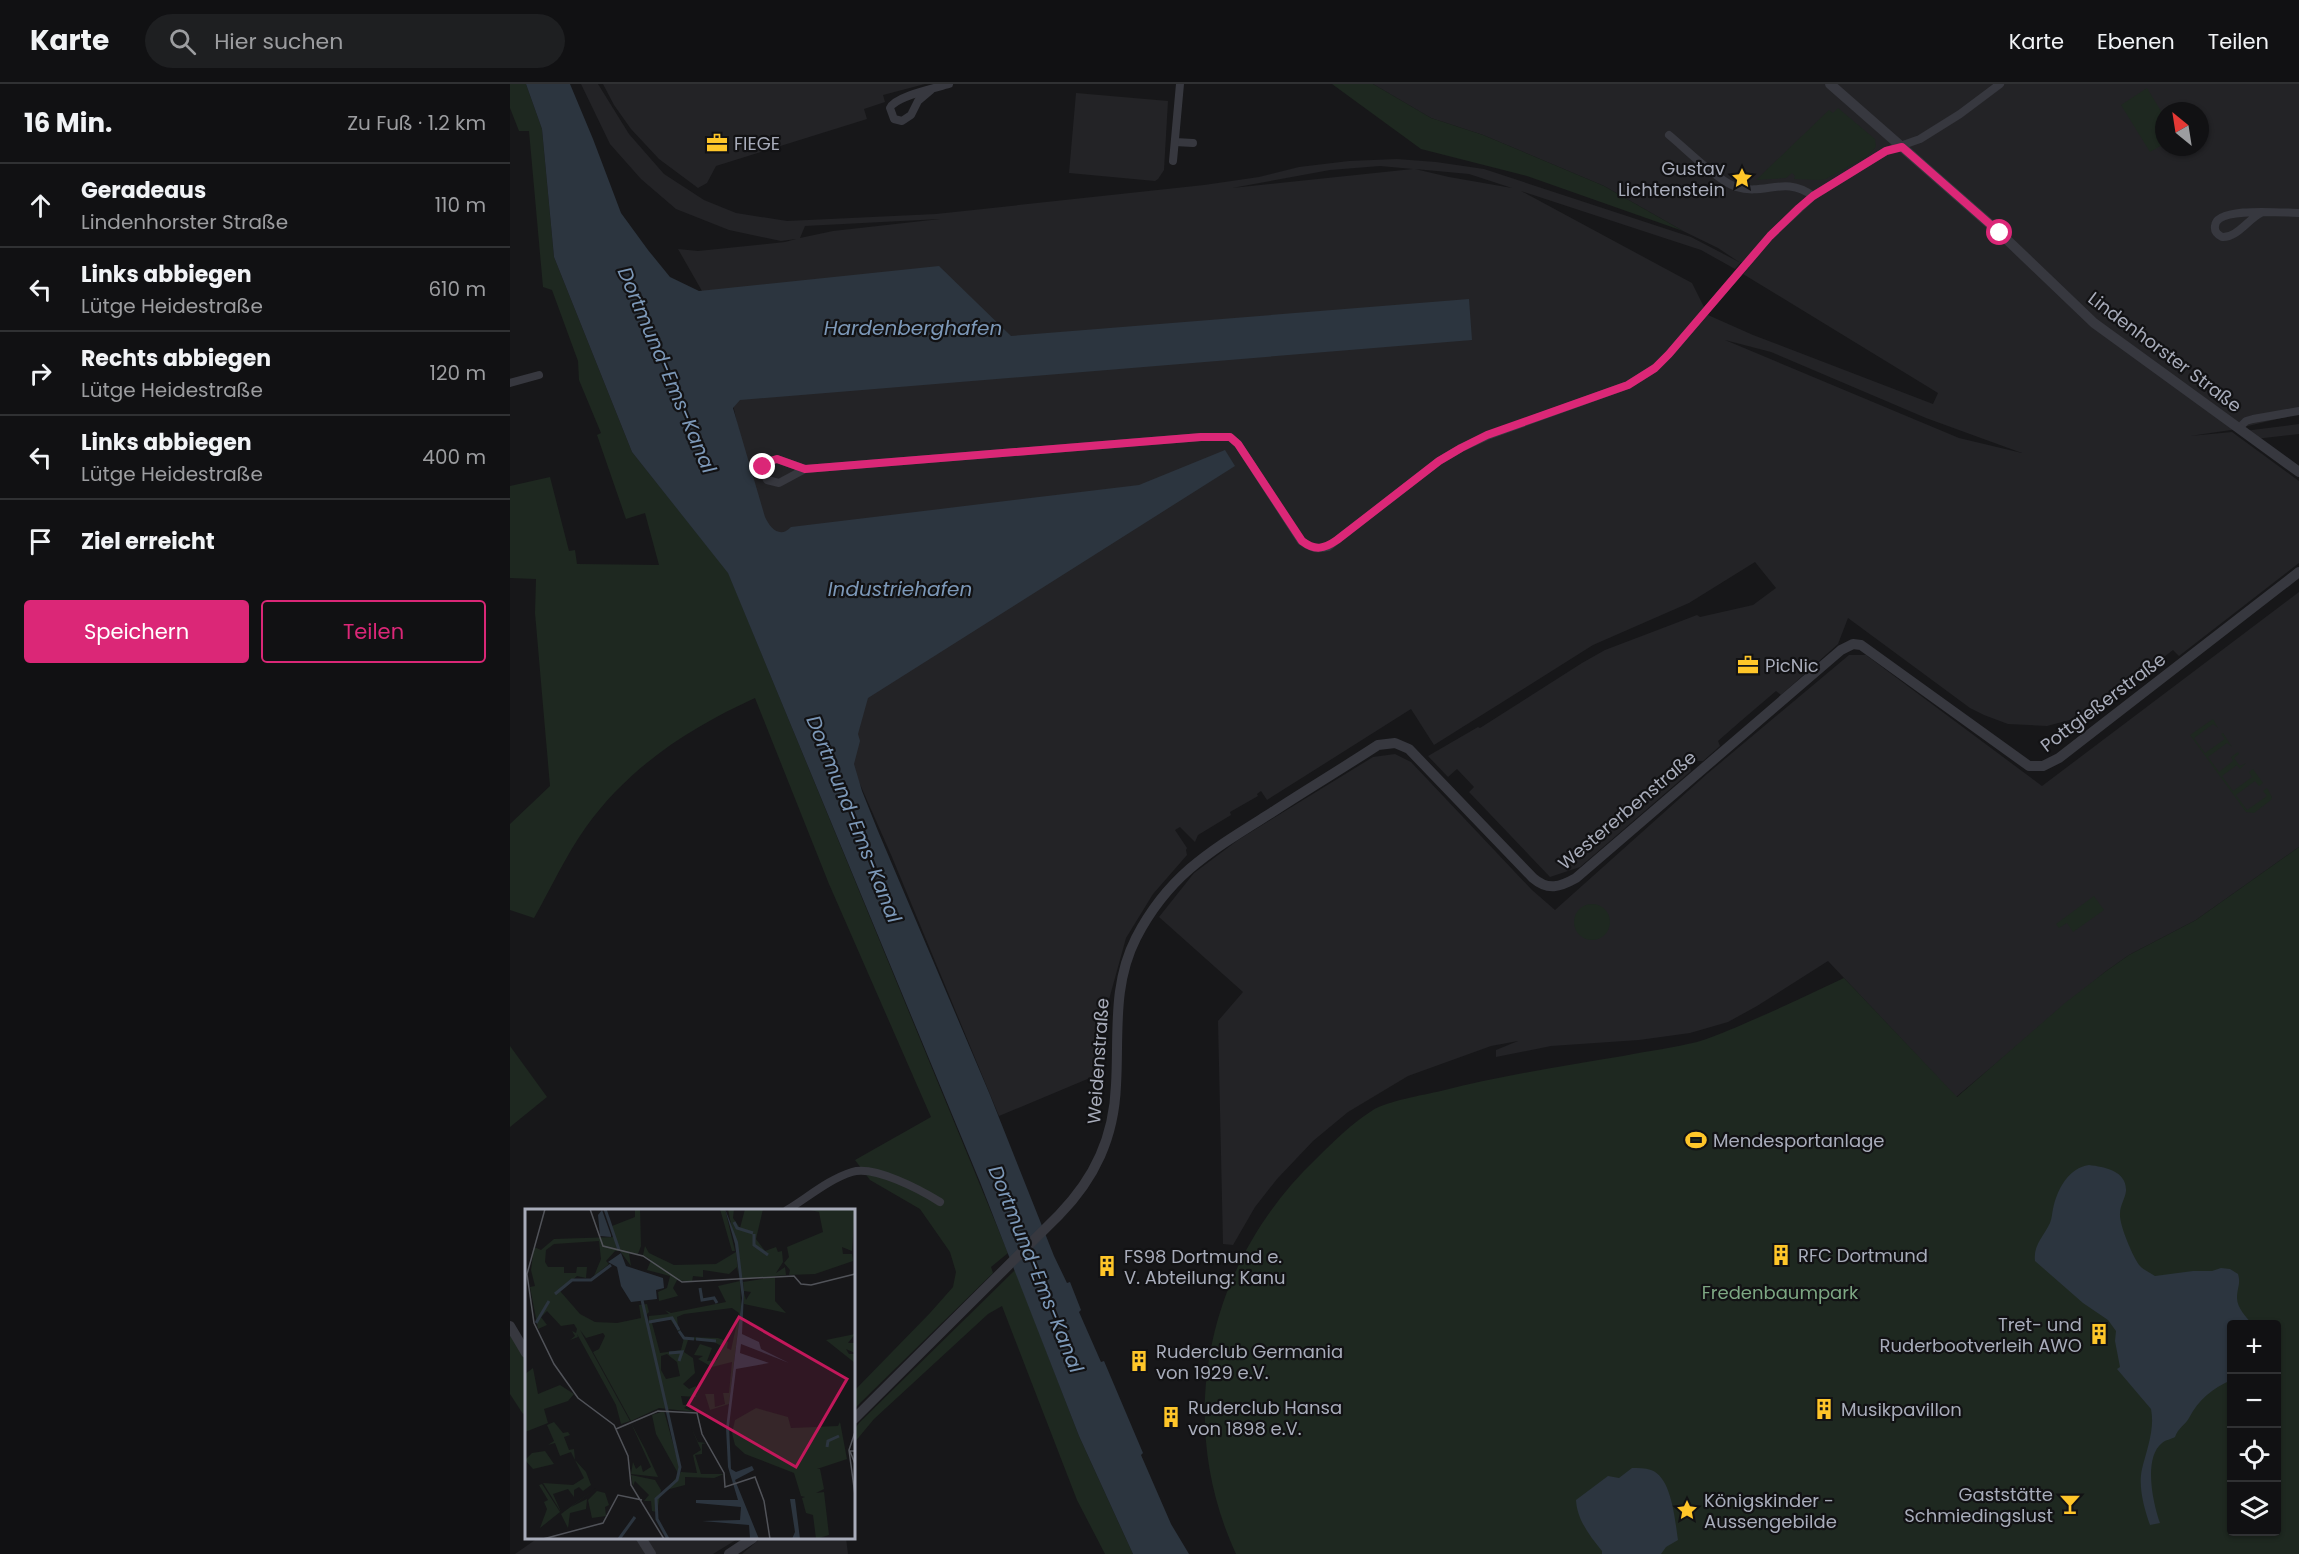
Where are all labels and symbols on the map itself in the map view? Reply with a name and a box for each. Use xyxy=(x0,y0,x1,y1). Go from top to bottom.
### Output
north arrow xyxy=(2155,102,2209,156)
office icon: FIEGE xyxy=(705,131,729,155)
place label: FIEGE xyxy=(734,131,780,156)
place label: Gustav Lichtenstein xyxy=(1618,156,1725,202)
place icon: Gustav Lichtenstein xyxy=(1730,166,1754,190)
route start xyxy=(1986,219,2012,245)
water label: Dortmund-Ems-Kanal xyxy=(611,263,723,477)
street label: Lindenhorster Straße xyxy=(2083,286,2247,418)
water label: Hardenberghafen xyxy=(824,314,1002,342)
route end xyxy=(749,453,775,479)
water label: Industriehafen xyxy=(828,575,972,603)
street label: Pottgießerstraße xyxy=(2035,647,2171,757)
office icon: PicNic xyxy=(1736,653,1760,677)
place label: PicNic xyxy=(1765,653,1819,678)
water label: Dortmund-Ems-Kanal xyxy=(800,711,908,927)
street label: Westererbenstraße xyxy=(1552,745,1702,875)
street label: Weidenstraße xyxy=(1081,997,1115,1125)
sports icon: Mendesportanlage xyxy=(1684,1128,1708,1152)
place label: Mendesportanlage xyxy=(1713,1128,1884,1153)
water label: Dortmund-Ems-Kanal xyxy=(982,1161,1090,1377)
inset map xyxy=(525,1209,855,1539)
building icon: RFC Dortmund xyxy=(1769,1243,1793,1267)
place label: RFC Dortmund xyxy=(1798,1243,1928,1268)
place label: FS98 Dortmund e. V. Abteilung: Kanu xyxy=(1124,1244,1285,1290)
building icon: FS98 Dortmund e. V. Abteilung: Kanu xyxy=(1095,1254,1119,1278)
park label: Fredenbaumpark xyxy=(1702,1280,1859,1305)
place label: Tret- und Ruderbootverleih AWO xyxy=(1880,1312,2082,1358)
building icon: Tret- und Ruderbootverleih AWO xyxy=(2087,1322,2111,1346)
place label: Ruderclub Germania von 1929 e.V. xyxy=(1156,1339,1343,1385)
building icon: Ruderclub Germania von 1929 e.V. xyxy=(1127,1349,1151,1373)
place label: Ruderclub Hansa von 1898 e.V. xyxy=(1188,1395,1342,1441)
building icon: Musikpavillon xyxy=(1812,1397,1836,1421)
place label: Musikpavillon xyxy=(1841,1397,1962,1422)
building icon: Ruderclub Hansa von 1898 e.V. xyxy=(1159,1405,1183,1429)
place label: Gaststätte Schmiedingslust xyxy=(1904,1482,2053,1528)
place label: Königskinder - Aussengebilde xyxy=(1704,1488,1837,1534)
bar icon: Gaststätte Schmiedingslust xyxy=(2058,1492,2082,1516)
place icon: Königskinder - Aussengebilde xyxy=(1675,1498,1699,1522)

